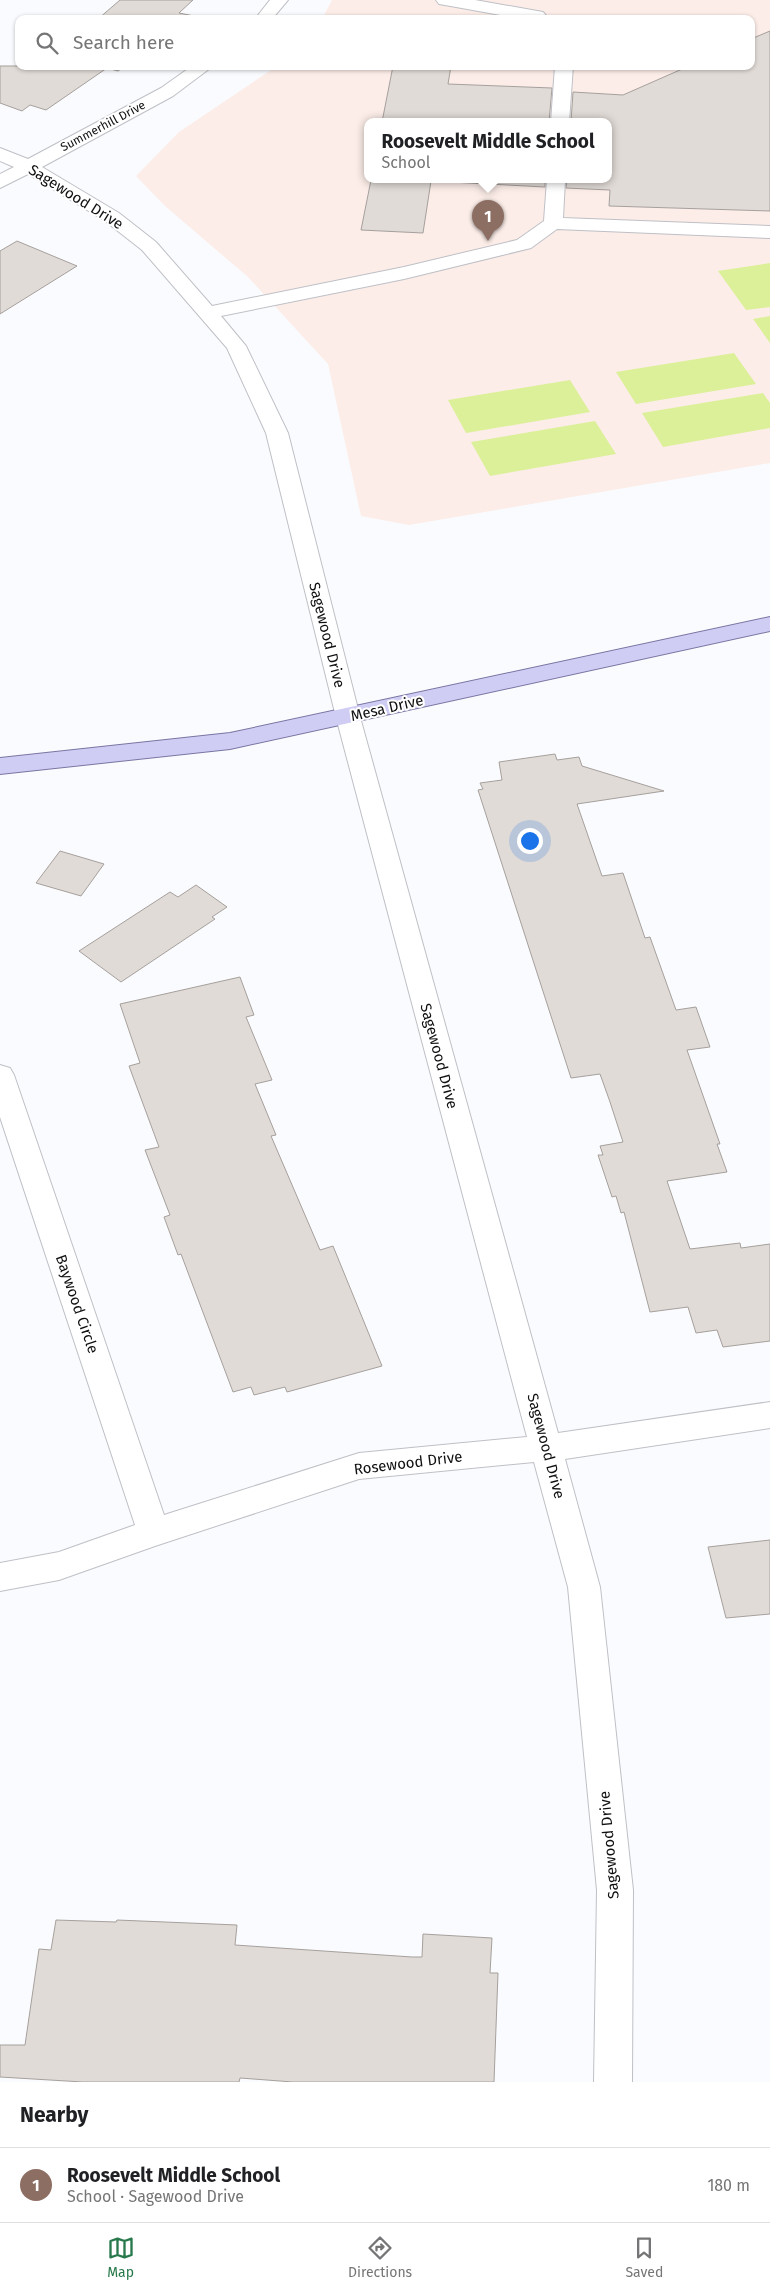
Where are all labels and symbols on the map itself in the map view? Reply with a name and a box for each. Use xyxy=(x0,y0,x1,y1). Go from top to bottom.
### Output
street label: Summerhill Drive xyxy=(58,98,148,154)
street label: Sagewood Drive xyxy=(25,161,127,233)
pin: 1 xyxy=(472,200,504,241)
street label: Sagewood Drive xyxy=(305,580,349,690)
street label: Mesa Drive xyxy=(349,691,425,725)
your location xyxy=(517,828,543,854)
street label: Sagewood Drive xyxy=(416,1001,462,1111)
street label: Baywood Circle xyxy=(52,1252,102,1356)
street label: Sagewood Drive xyxy=(523,1391,569,1501)
street label: Rosewood Drive xyxy=(353,1447,463,1479)
street label: Sagewood Drive xyxy=(595,1790,623,1900)

